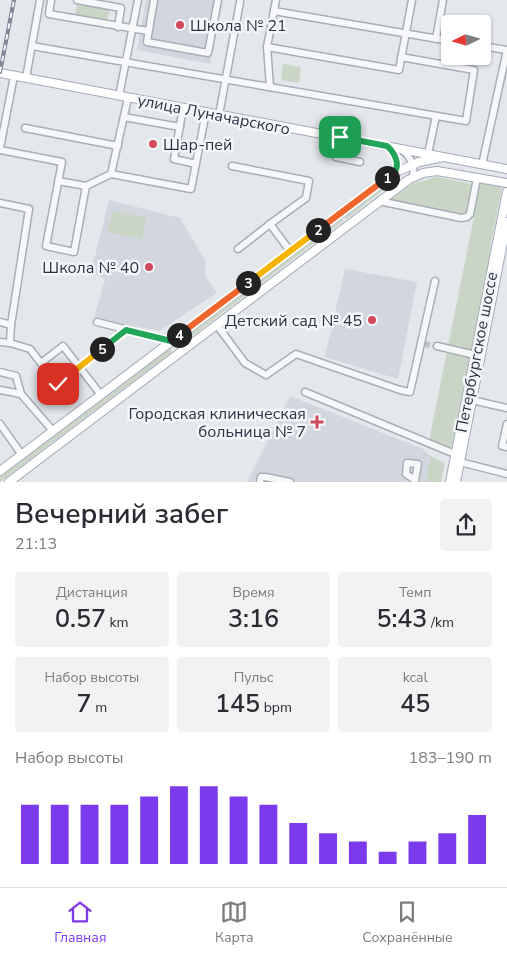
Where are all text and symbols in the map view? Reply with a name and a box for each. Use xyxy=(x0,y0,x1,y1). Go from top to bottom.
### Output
place label: Школа № 21 xyxy=(190,15,287,37)
north arrow xyxy=(441,15,491,65)
map controls xyxy=(441,15,491,65)
marker: Школа № 21 xyxy=(174,19,186,31)
street label: улица Луначарского xyxy=(136,89,292,141)
pin xyxy=(319,116,361,158)
icon: arrive xyxy=(326,123,354,151)
place label: Шар-пей xyxy=(163,134,232,156)
marker: Шар-пей xyxy=(147,138,159,150)
pin: 1 xyxy=(374,166,400,190)
text: 1 xyxy=(383,169,392,188)
pin: 2 xyxy=(306,218,330,242)
text: 2 xyxy=(314,221,323,240)
place label: Школа № 40 xyxy=(42,257,139,279)
marker: Школа № 40 xyxy=(143,261,155,273)
pin: 3 xyxy=(236,270,260,296)
street label: Петербургское шоссе xyxy=(451,270,503,434)
text: 3 xyxy=(244,274,253,293)
place label: Детский сад № 45 xyxy=(225,310,362,332)
marker: Детский сад № 45 xyxy=(366,314,378,326)
pin: 4 xyxy=(166,322,192,348)
text: 4 xyxy=(175,326,184,345)
pin: 5 xyxy=(90,336,114,362)
text: 5 xyxy=(98,340,107,359)
pin xyxy=(37,363,79,405)
icon: check xyxy=(44,370,72,398)
place label: Городская клиническая больница № 7 xyxy=(128,403,306,443)
marker: Городская клиническая больница № 7 xyxy=(310,415,324,429)
text: Вечерний забег xyxy=(15,495,228,533)
button: share xyxy=(440,499,492,551)
text: 21:13 xyxy=(15,533,57,555)
text: Дистанция xyxy=(56,583,128,602)
text: Время xyxy=(232,583,275,602)
text: Темп xyxy=(399,583,431,602)
text: 0.57 xyxy=(55,602,106,636)
text: 3:16 xyxy=(228,602,279,636)
text: 5:43 xyxy=(376,602,427,636)
text: km xyxy=(106,613,129,632)
text: /km xyxy=(427,613,454,632)
text: Набор высоты xyxy=(44,668,139,687)
text: Пульс xyxy=(234,668,273,687)
text: kcal xyxy=(403,668,428,687)
text: 7 xyxy=(77,687,92,721)
text: 145 xyxy=(215,687,260,721)
text: 45 xyxy=(400,687,430,721)
text: m xyxy=(92,698,107,717)
text: bpm xyxy=(260,698,292,717)
text: Набор высоты xyxy=(15,747,123,769)
text: 183–190 m xyxy=(409,747,492,769)
tab: Главная xyxy=(54,898,106,947)
tab: Карта xyxy=(215,898,254,947)
tab: Сохранённые xyxy=(362,898,453,947)

